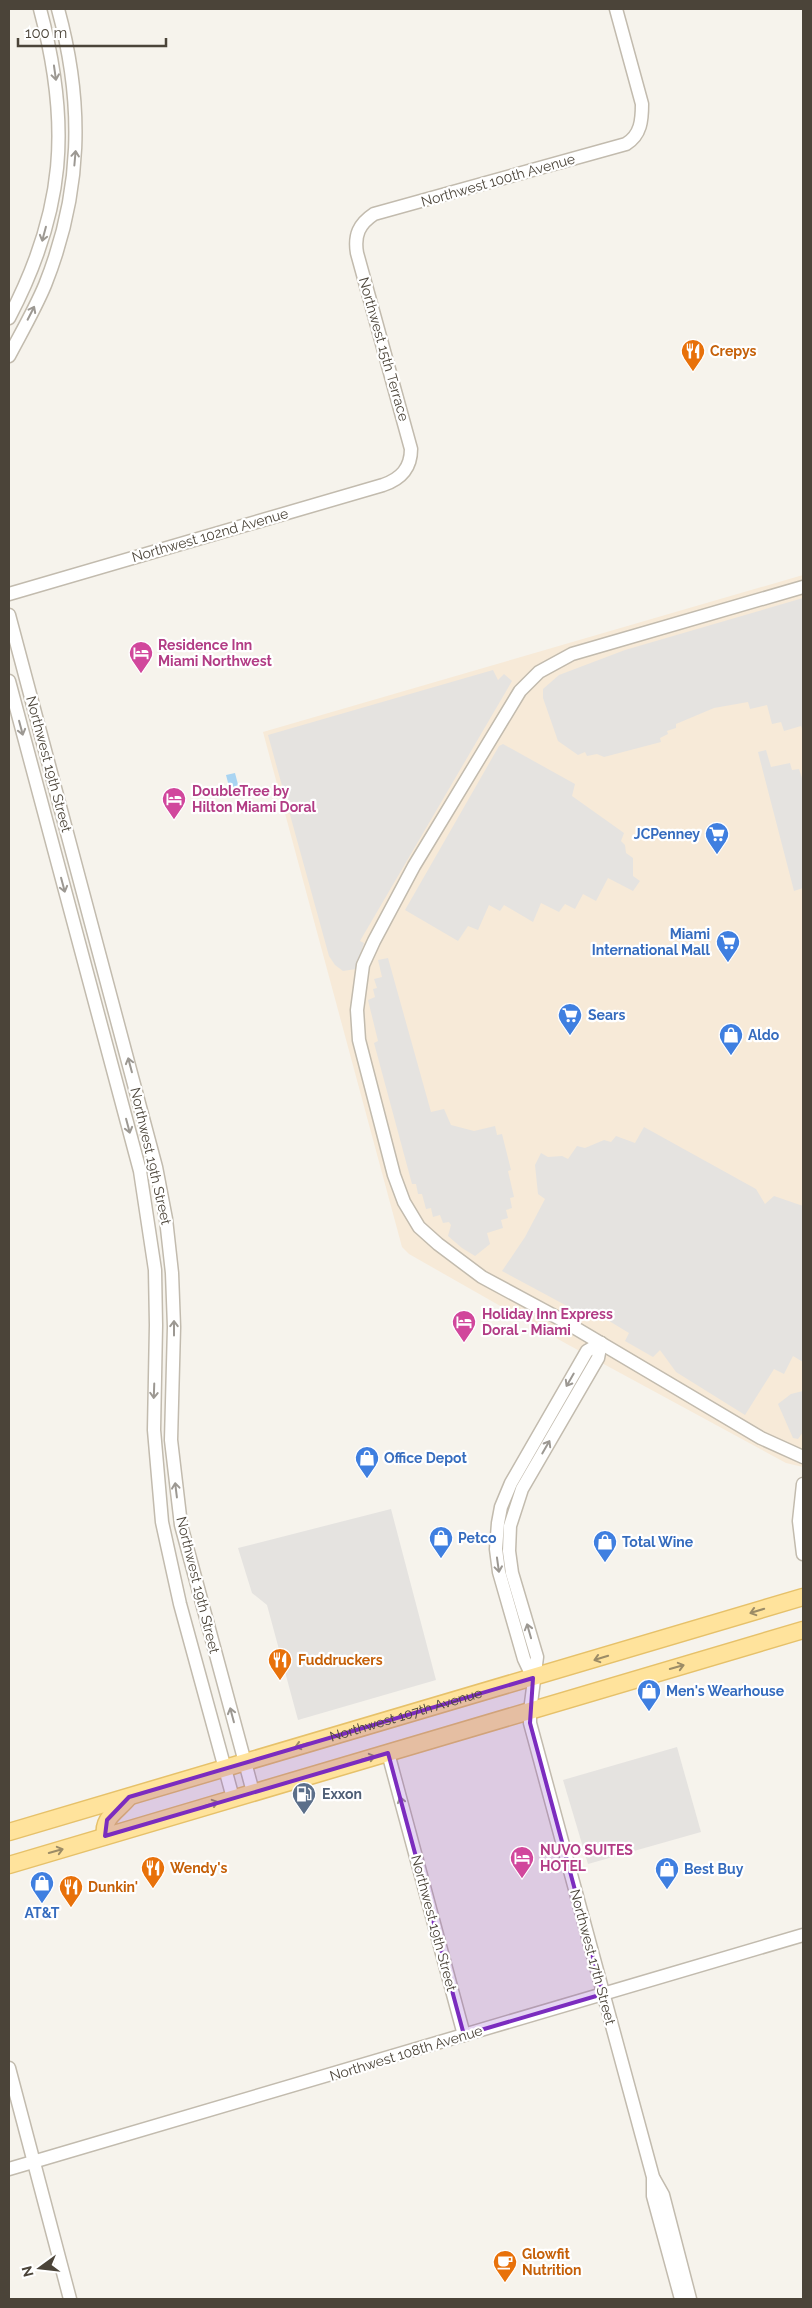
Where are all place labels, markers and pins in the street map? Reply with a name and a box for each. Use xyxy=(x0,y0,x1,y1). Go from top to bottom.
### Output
restaurant icon: Crepys xyxy=(680,338,706,372)
place label: Crepys xyxy=(710,343,756,359)
place label: Residence Inn Miami Northwest xyxy=(158,637,273,669)
hotel icon: Residence Inn Miami Northwest xyxy=(128,640,154,674)
place label: DoubleTree by Hilton Miami Doral xyxy=(192,783,317,815)
hotel icon: DoubleTree by Hilton Miami Doral xyxy=(161,786,187,820)
supermarket icon: JCPenney xyxy=(704,821,730,855)
place label: JCPenney xyxy=(634,826,700,842)
place label: Miami International Mall xyxy=(592,926,711,958)
supermarket icon: Miami International Mall xyxy=(715,929,741,963)
supermarket icon: Sears xyxy=(557,1002,583,1036)
place label: Sears xyxy=(588,1007,625,1023)
shop icon: Aldo xyxy=(718,1022,744,1056)
place label: Aldo xyxy=(748,1027,780,1043)
place label: Holiday Inn Express Doral - Miami xyxy=(482,1306,613,1338)
hotel icon: Holiday Inn Express Doral - Miami xyxy=(451,1309,477,1343)
shop icon: Office Depot xyxy=(354,1445,380,1479)
place label: Office Depot xyxy=(384,1450,467,1466)
shop icon: Petco xyxy=(428,1525,454,1559)
shop icon: Total Wine xyxy=(592,1529,618,1563)
place label: Petco xyxy=(458,1530,497,1546)
place label: Total Wine xyxy=(622,1534,694,1550)
restaurant icon: Fuddruckers xyxy=(267,1647,293,1681)
place label: Fuddruckers xyxy=(298,1652,383,1668)
shop icon: Men's Wearhouse xyxy=(636,1678,662,1712)
place label: Men's Wearhouse xyxy=(666,1683,785,1699)
fuel station icon: Exxon xyxy=(291,1781,317,1815)
place label: Exxon xyxy=(322,1786,362,1802)
place label: NUVO SUITES HOTEL xyxy=(540,1842,633,1874)
hotel icon: NUVO SUITES HOTEL xyxy=(509,1845,535,1879)
restaurant icon: Wendy's xyxy=(140,1855,166,1889)
shop icon: Best Buy xyxy=(654,1856,680,1890)
place label: Wendy's xyxy=(170,1860,227,1876)
place label: Best Buy xyxy=(684,1861,744,1877)
shop icon: AT&T xyxy=(29,1870,55,1904)
restaurant icon: Dunkin' xyxy=(58,1874,84,1908)
place label: Dunkin' xyxy=(88,1879,138,1895)
place label: AT&T xyxy=(25,1905,60,1921)
place label: Glowfit Nutrition xyxy=(522,2246,582,2278)
cafe icon: Glowfit Nutrition xyxy=(492,2249,518,2283)

